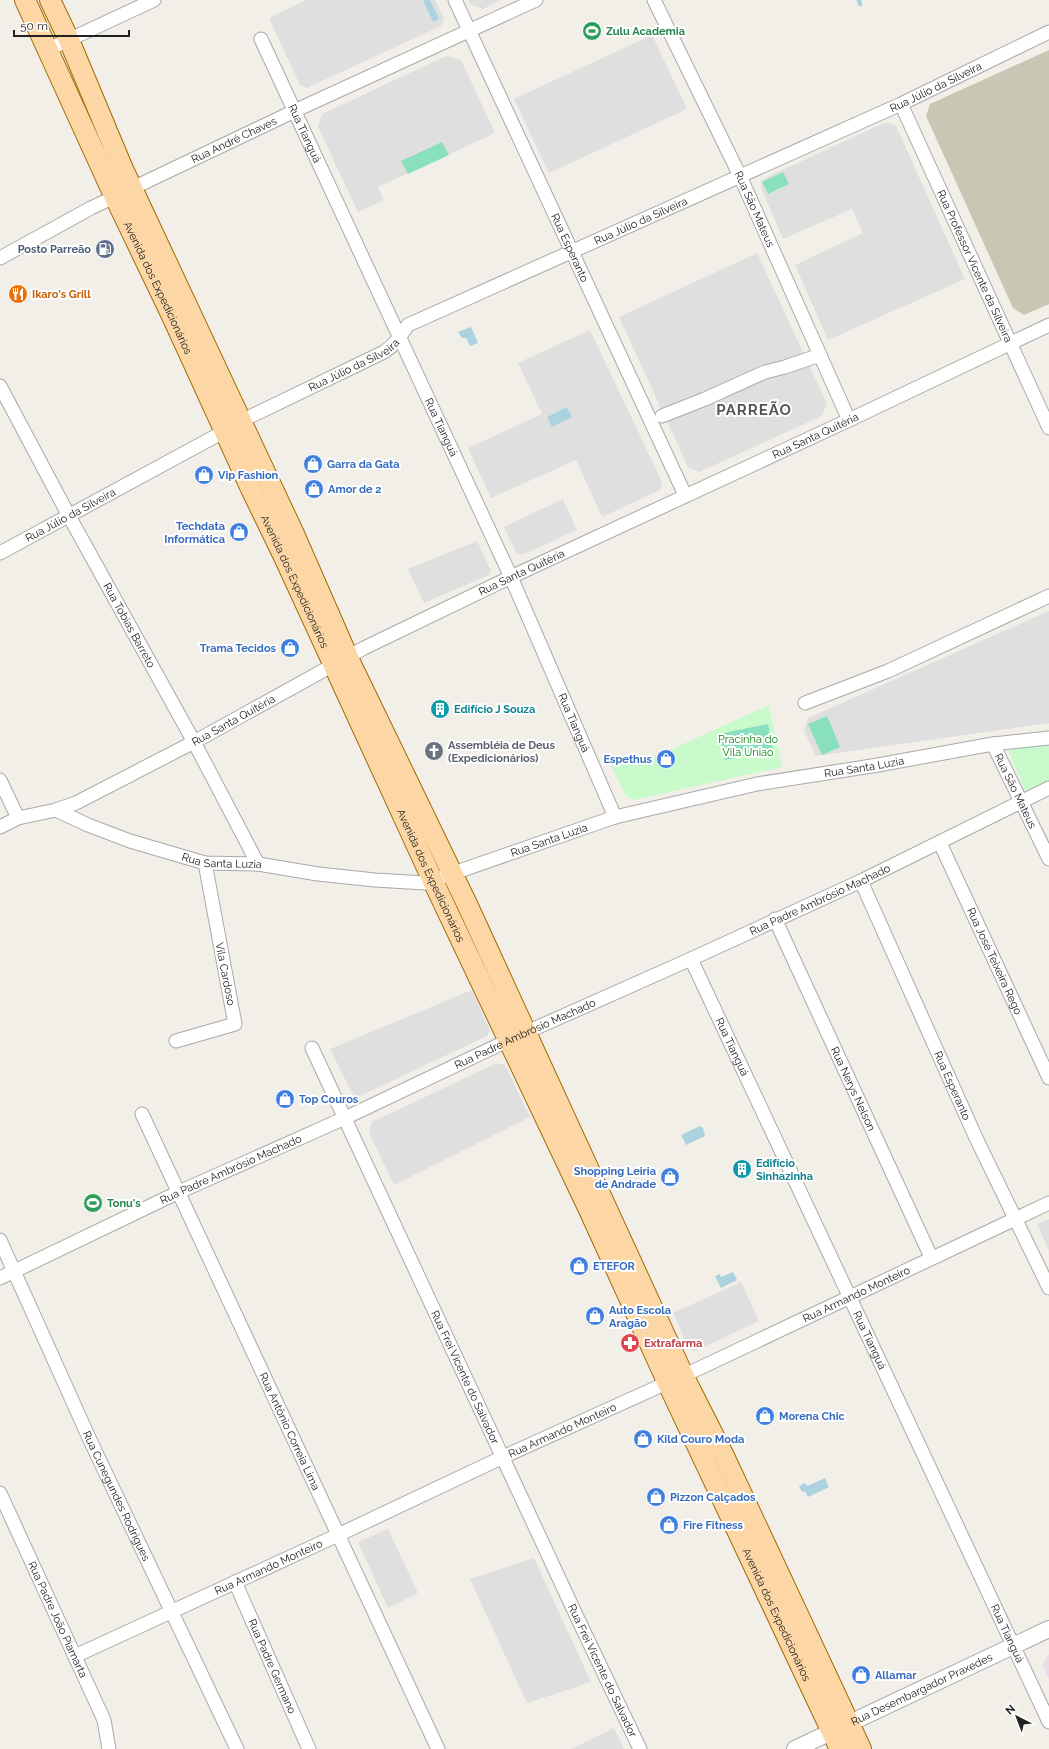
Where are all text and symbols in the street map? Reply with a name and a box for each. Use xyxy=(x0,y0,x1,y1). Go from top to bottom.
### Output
scale bar xyxy=(14,12,129,38)
text: 50 m xyxy=(20,19,48,33)
sports icon: Zulu Academia xyxy=(581,20,603,42)
place label: Zulu Academia xyxy=(606,25,685,38)
street label: Rua Júlio da Silveira xyxy=(888,59,984,115)
street label: Rua Tianguá xyxy=(286,102,324,165)
street label: Rua André Chaves xyxy=(189,114,279,166)
street label: Rua São Mateus xyxy=(732,169,777,249)
street label: Rua Professor Vicente da Silveira xyxy=(935,188,1015,344)
street label: Rua Júlio da Silveira xyxy=(592,194,689,247)
street label: Rua Esperanto xyxy=(549,211,592,284)
street label: Avenida dos Expedicionários xyxy=(121,219,195,356)
fuel station icon: Posto Parreão xyxy=(94,238,116,260)
place label: Posto Parreão xyxy=(18,243,91,256)
restaurant icon: Ikaro's Grill xyxy=(7,283,29,305)
place label: Ikaro's Grill xyxy=(32,288,91,301)
street label: Rua Júlio da Silveira xyxy=(306,336,402,394)
street label: Rua Tianguá xyxy=(422,396,461,458)
district label: PARREÃO xyxy=(716,401,792,419)
street label: Rua Santa Quitéria xyxy=(770,410,860,461)
shop icon: Garra da Gata xyxy=(302,453,324,475)
place label: Garra da Gata xyxy=(327,458,400,471)
shop icon: Vip Fashion xyxy=(193,464,215,486)
place label: Vip Fashion xyxy=(218,469,279,482)
shop icon: Amor de 2 xyxy=(303,478,325,500)
place label: Amor de 2 xyxy=(328,483,382,496)
street label: Rua Júlio da Silveira xyxy=(23,485,118,545)
street label: Avenida dos Expedicionários xyxy=(258,513,331,650)
place label: Techdata Informática xyxy=(164,520,225,546)
shop icon: Techdata Informática xyxy=(228,521,250,543)
street label: Rua Santa Quitéria xyxy=(476,547,567,598)
street label: Rua Tobias Barreto xyxy=(101,581,158,670)
shop icon: Trama Tecidos xyxy=(279,637,301,659)
place label: Trama Tecidos xyxy=(200,642,277,655)
street label: Rua Tianguá xyxy=(556,691,593,754)
street label: Rua Santa Quitéria xyxy=(189,692,277,749)
building icon: Edifício J Souza xyxy=(429,698,451,720)
place label: Edifício J Souza xyxy=(454,703,535,716)
park label: Pracinha do Vila Uniao xyxy=(718,733,779,759)
place label: Assembléia de Deus (Expedicionários) xyxy=(448,739,555,765)
church icon: Assembléia de Deus (Expedicionários) xyxy=(423,740,445,762)
shop icon: Espethus xyxy=(655,748,677,770)
street label: Rua São Mateus xyxy=(992,751,1040,830)
place label: Espethus xyxy=(603,753,653,766)
street label: Rua Santa Luzia xyxy=(823,754,905,780)
street label: Avenida dos Expedicionários xyxy=(394,807,468,944)
street label: Rua Santa Luzia xyxy=(509,821,589,859)
street label: Rua Santa Luzia xyxy=(180,850,263,871)
street label: Rua Padre Ambrósio Machado xyxy=(747,861,893,938)
street label: Rua José Teixeira Rego xyxy=(964,905,1025,1017)
street label: Vila Cardoso xyxy=(212,941,238,1007)
street label: Rua Padre Ambrósio Machado xyxy=(452,996,598,1072)
street label: Rua Tianguá xyxy=(713,1016,751,1078)
street label: Rua Nerys Nelson xyxy=(828,1045,878,1133)
street label: Rua Esperanto xyxy=(931,1049,974,1122)
shop icon: Top Couros xyxy=(274,1088,296,1110)
place label: Top Couros xyxy=(299,1093,359,1106)
street label: Rua Padre Ambrósio Machado xyxy=(158,1132,304,1207)
place label: Edifício Sinhazinha xyxy=(756,1157,813,1183)
building icon: Edifício Sinhazinha xyxy=(731,1158,753,1180)
place label: Shopping Leiria de Andrade xyxy=(574,1165,656,1191)
shop icon: Shopping Leiria de Andrade xyxy=(659,1166,681,1188)
sports icon: Tonu's xyxy=(82,1192,104,1214)
place label: Tonu's xyxy=(107,1197,141,1210)
shop icon: ETEFOR xyxy=(568,1255,590,1277)
place label: ETEFOR xyxy=(593,1260,636,1273)
street label: Rua Armando Monteiro xyxy=(800,1263,912,1325)
place label: Auto Escola Aragão xyxy=(609,1304,671,1330)
shop icon: Auto Escola Aragão xyxy=(584,1305,606,1327)
street label: Rua Frei Vicente do Salvador xyxy=(429,1308,502,1446)
street label: Rua Tianguá xyxy=(851,1309,889,1371)
pharmacy icon: Extrafarma xyxy=(619,1332,641,1354)
place label: Extrafarma xyxy=(644,1337,702,1350)
street label: Rua Antônio Correia Lima xyxy=(257,1370,323,1492)
street label: Rua Armando Monteiro xyxy=(506,1400,619,1460)
shop icon: Morena Chic xyxy=(754,1405,776,1427)
place label: Morena Chic xyxy=(779,1410,845,1423)
shop icon: Kild Couro Moda xyxy=(632,1428,654,1450)
street label: Rua Cunegundes Rodrigues xyxy=(80,1429,153,1563)
place label: Kild Couro Moda xyxy=(657,1433,744,1446)
shop icon: Pizzon Calçados xyxy=(645,1486,667,1508)
place label: Pizzon Calçados xyxy=(670,1491,756,1504)
shop icon: Fire Fitness xyxy=(658,1514,680,1536)
place label: Fire Fitness xyxy=(683,1519,744,1532)
street label: Rua Armando Monteiro xyxy=(212,1536,325,1597)
street label: Avenida dos Expedicionários xyxy=(740,1546,814,1683)
street label: Rua Padre João Piamarta xyxy=(26,1559,90,1680)
street label: Rua Frei Vicente do Salvador xyxy=(565,1602,640,1739)
street label: Rua Tianguá xyxy=(988,1602,1027,1665)
street label: Rua Padre Germano xyxy=(246,1617,299,1716)
street label: Rua Desembargador Praxedes xyxy=(849,1650,994,1728)
shop icon: Allamar xyxy=(850,1664,872,1686)
place label: Allamar xyxy=(875,1669,917,1682)
north arrow xyxy=(997,1697,1037,1737)
text: N xyxy=(1003,1702,1018,1718)

